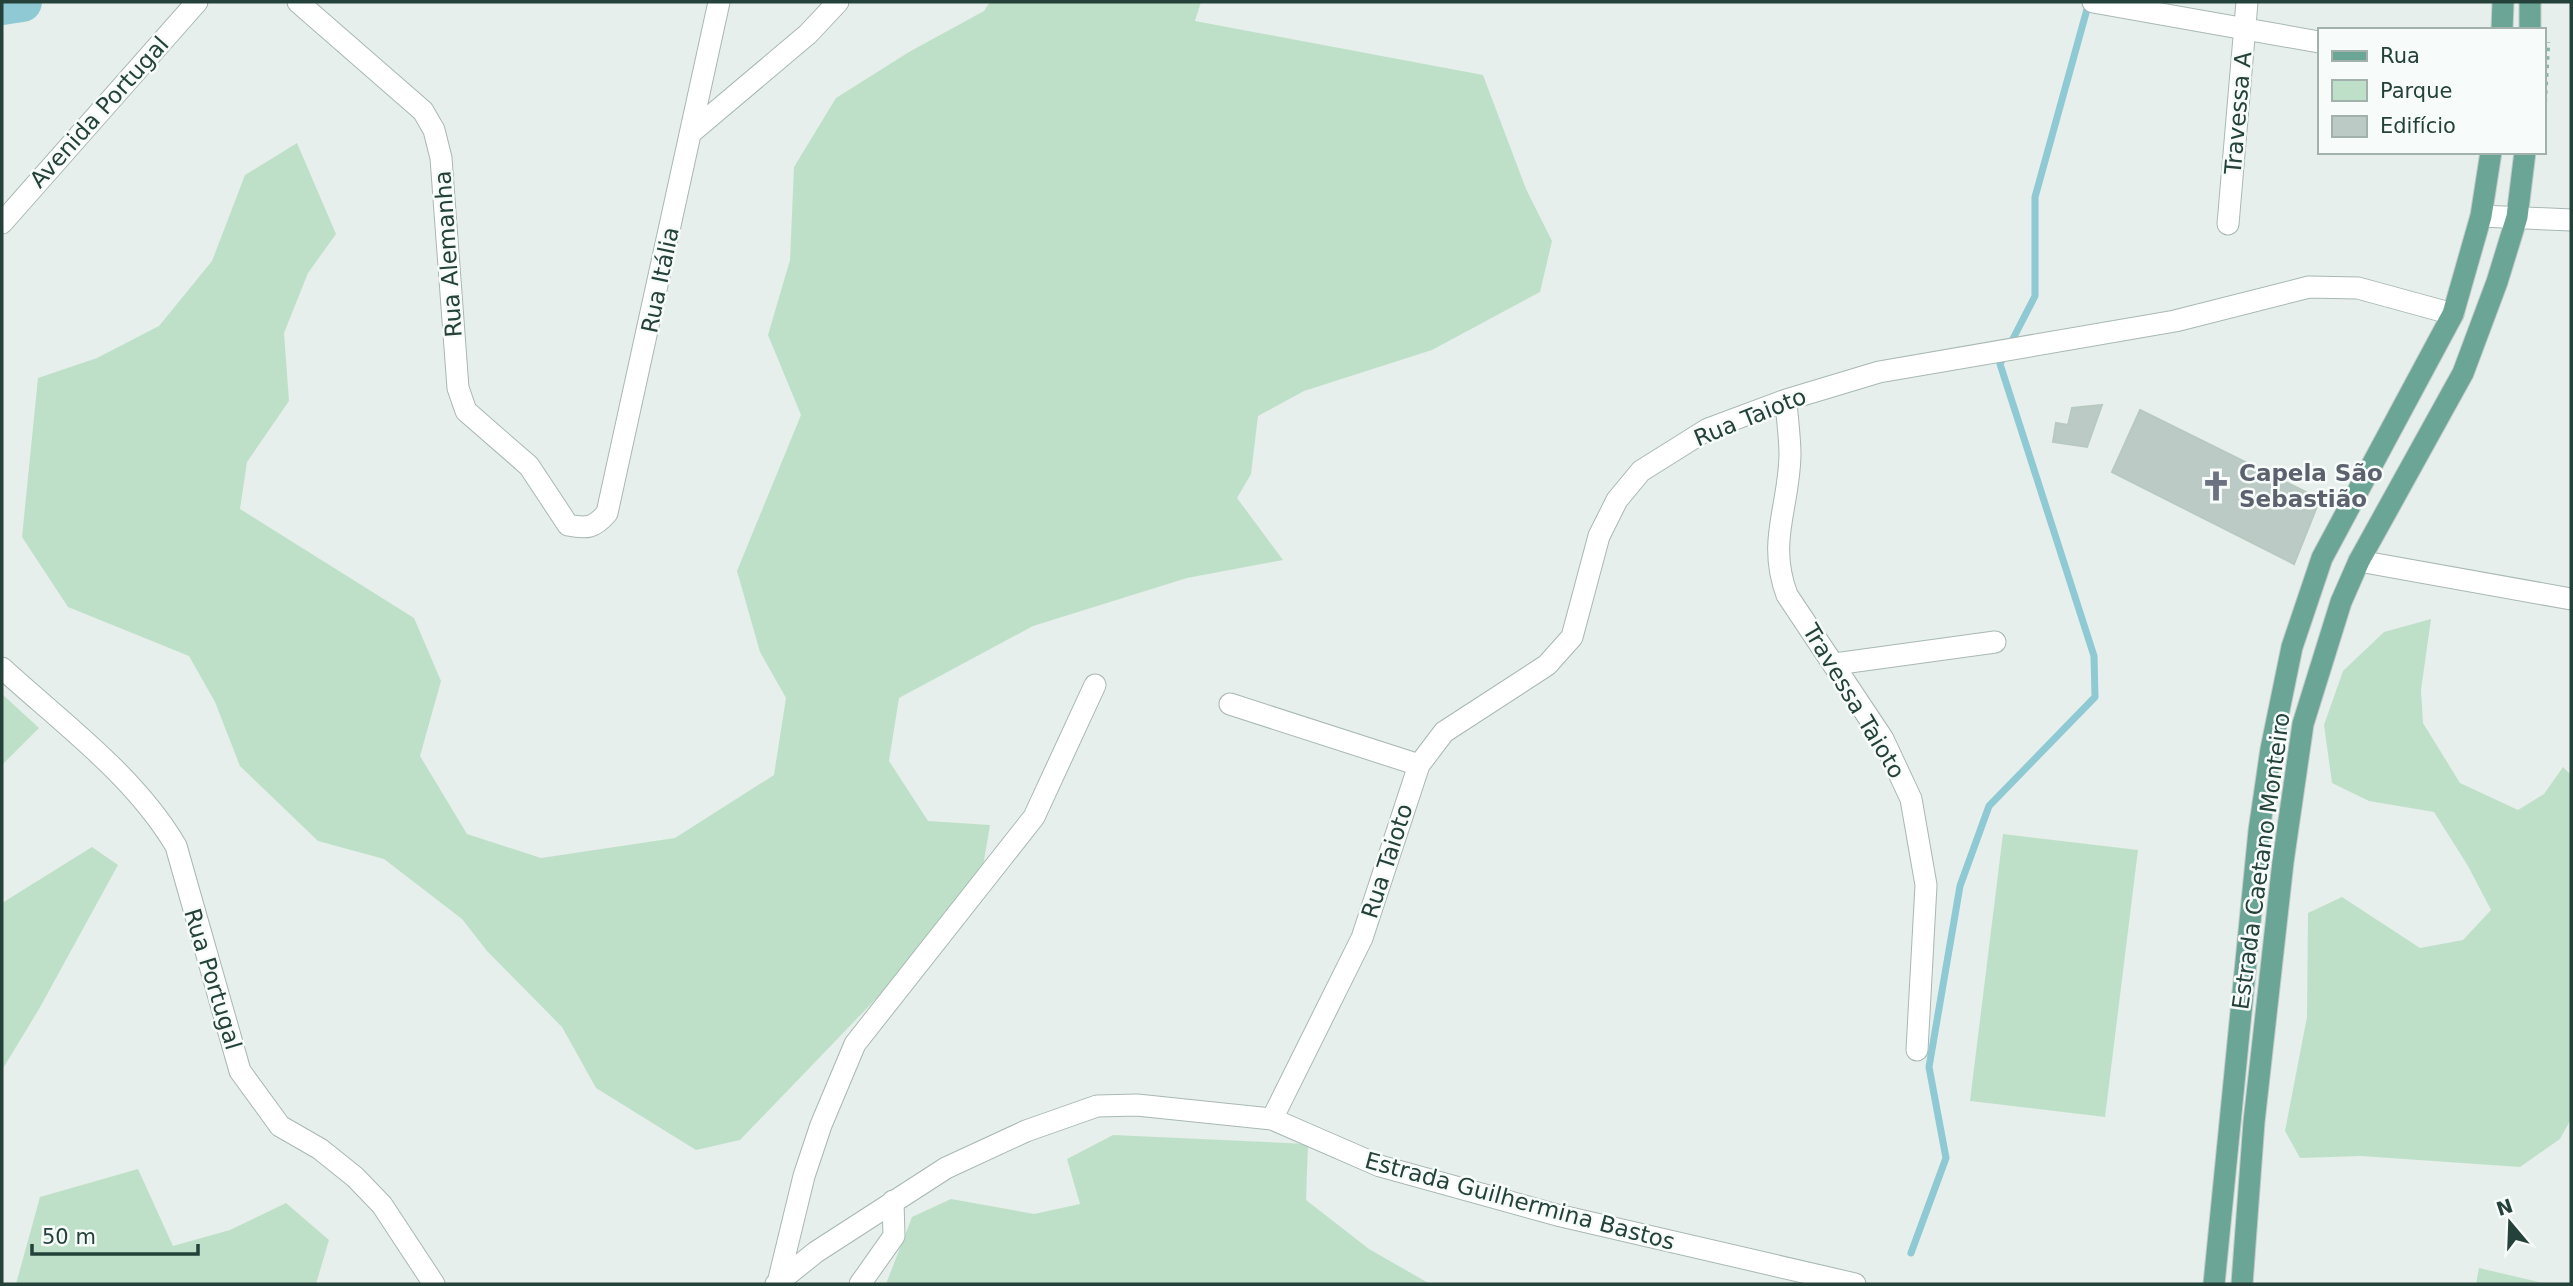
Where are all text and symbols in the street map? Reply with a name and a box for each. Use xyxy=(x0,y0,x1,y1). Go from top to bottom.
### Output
legend xyxy=(2318,28,2545,154)
street label: Avenida Portugal xyxy=(24,31,174,193)
text: Rua xyxy=(2380,44,2420,68)
street label: Travessa A xyxy=(2220,50,2256,176)
text: Parque xyxy=(2380,79,2452,103)
text: Edifício xyxy=(2380,114,2456,138)
street label: Rua Alemanha xyxy=(429,170,467,338)
street label: Rua Itália xyxy=(636,225,684,335)
street label: Rua Taioto xyxy=(1690,383,1810,451)
place label: Capela São Sebastião xyxy=(2239,460,2383,512)
church icon: Capela São Sebastião xyxy=(2199,469,2233,503)
street label: Travessa Taioto xyxy=(1797,618,1910,783)
street label: Estrada Caetano Monteiro xyxy=(2227,711,2295,1011)
street label: Rua Taioto xyxy=(1356,800,1418,922)
street label: Rua Portugal xyxy=(179,905,247,1053)
street label: Estrada Guilhermina Bastos xyxy=(1362,1147,1678,1255)
north arrow xyxy=(2475,1188,2545,1258)
text: N xyxy=(2493,1194,2516,1220)
scale bar xyxy=(32,1212,198,1256)
text: 50 m xyxy=(42,1225,96,1249)

